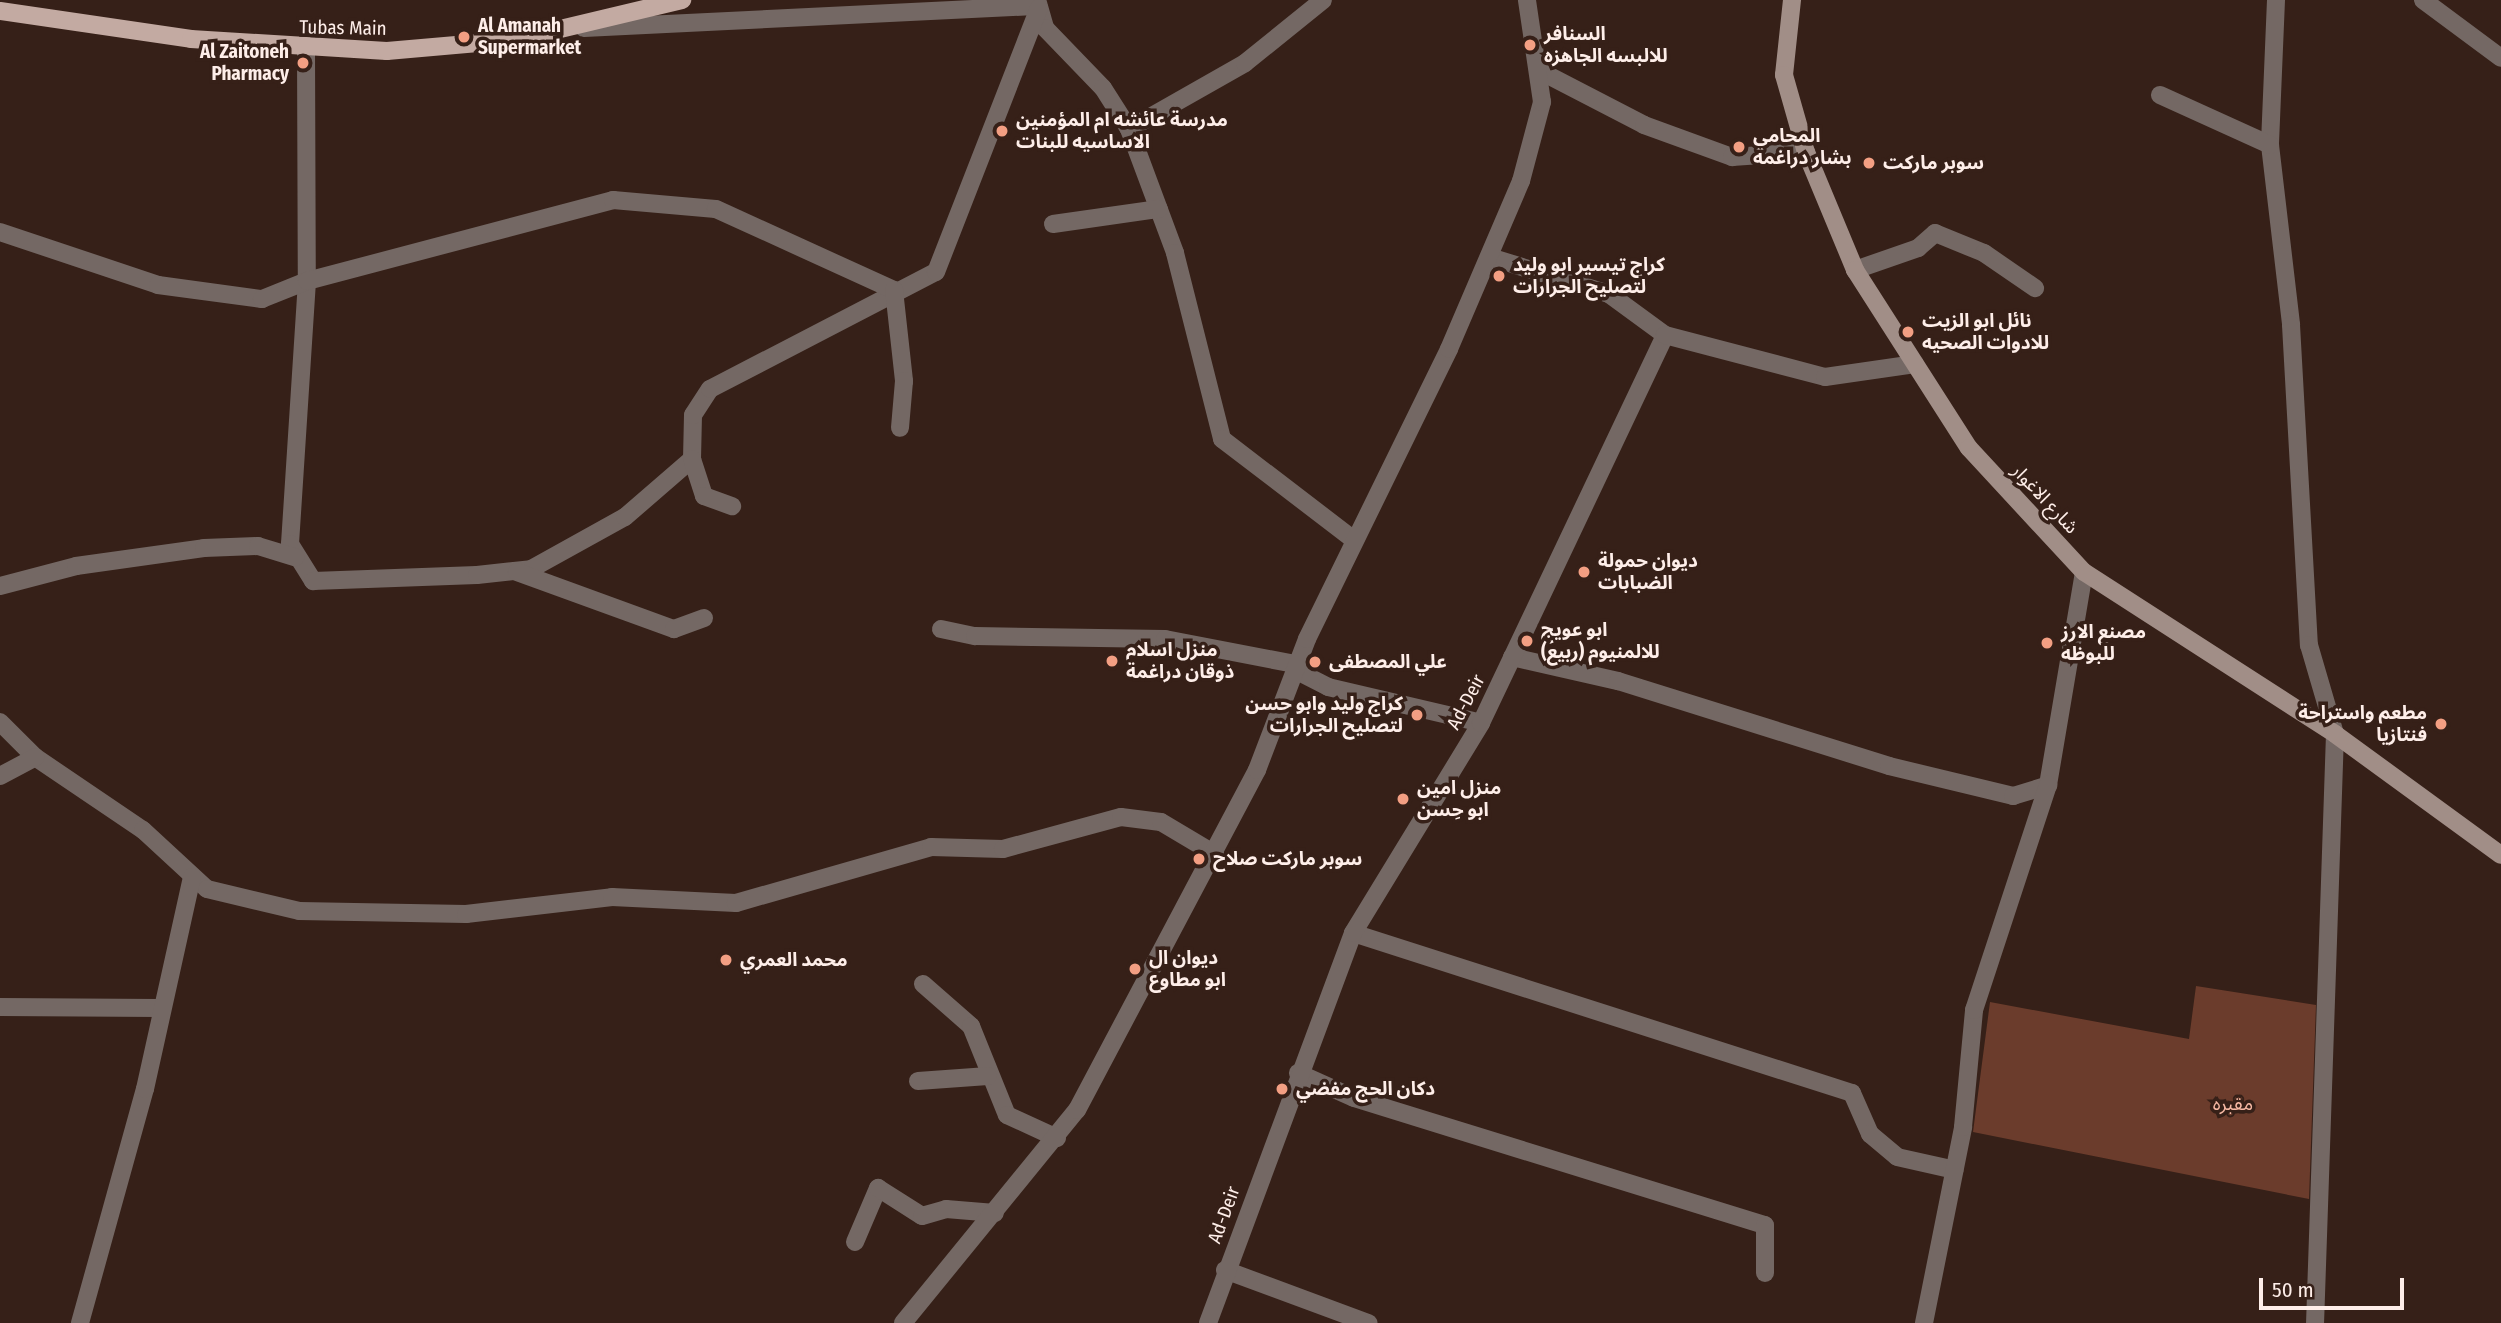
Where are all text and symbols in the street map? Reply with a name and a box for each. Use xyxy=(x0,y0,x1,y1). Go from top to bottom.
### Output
place label: Al Amanah Supermarket xyxy=(478,15,581,59)
street label: Tubas Main xyxy=(299,16,387,40)
place label: السنافر للالبسه الجاهزه xyxy=(1544,23,1668,67)
marker: Al Amanah Supermarket xyxy=(456,29,472,45)
marker: السنافر للالبسه الجاهزه xyxy=(1522,37,1538,53)
place label: Al Zaitoneh Pharmacy xyxy=(200,41,289,85)
marker: Al Zaitoneh Pharmacy xyxy=(295,55,311,71)
place label: مدرسة عائشه ام المؤمنين الاساسيه للبنات xyxy=(1016,109,1228,153)
marker: مدرسة عائشه ام المؤمنين الاساسيه للبنات xyxy=(994,123,1010,139)
place label: المحامي بشار دراغمه xyxy=(1753,125,1851,169)
marker: المحامي بشار دراغمه xyxy=(1731,139,1747,155)
place label: سوبر ماركت xyxy=(1883,152,1984,174)
marker: سوبر ماركت xyxy=(1861,155,1877,171)
place label: كراج تيسير ابو وليد لتصليح الجرارات xyxy=(1513,254,1665,298)
marker: كراج تيسير ابو وليد لتصليح الجرارات xyxy=(1491,268,1507,284)
place label: نائل ابو الزيت للادوات الصحيه xyxy=(1922,310,2049,354)
marker: نائل ابو الزيت للادوات الصحيه xyxy=(1900,324,1916,340)
street label: شارع الاغوار xyxy=(2007,459,2083,539)
place label: ديوان حمولة الضبابات xyxy=(1598,550,1698,594)
marker: ديوان حمولة الضبابات xyxy=(1576,564,1592,580)
place label: ابو عويج للالمنيوم (ربيع) xyxy=(1541,619,1660,663)
place label: مصنع الارز للبوظه xyxy=(2061,621,2146,665)
marker: ابو عويج للالمنيوم (ربيع) xyxy=(1519,633,1535,649)
marker: مصنع الارز للبوظه xyxy=(2039,635,2055,651)
place label: منزل اسلام ذوقان دراغمة xyxy=(1126,639,1234,683)
place label: علي المصطفى xyxy=(1329,651,1447,673)
marker: منزل اسلام ذوقان دراغمة xyxy=(1104,653,1120,669)
marker: علي المصطفى xyxy=(1307,654,1323,670)
street label: Ad-Deir xyxy=(1442,671,1490,733)
place label: كراج وليد وابو حسن لتصليح الجرارات xyxy=(1245,693,1403,737)
place label: مطعم واستراحة فنتازيا xyxy=(2298,702,2427,746)
marker: كراج وليد وابو حسن لتصليح الجرارات xyxy=(1409,707,1425,723)
marker: مطعم واستراحة فنتازيا xyxy=(2433,716,2449,732)
place label: منزل امين ابو حِسن xyxy=(1417,777,1501,821)
marker: منزل امين ابو حِسن xyxy=(1395,791,1411,807)
place label: سوبر ماركت صلاح xyxy=(1213,848,1362,870)
marker: سوبر ماركت صلاح xyxy=(1191,851,1207,867)
place label: ديوان ال ابو مطاوع xyxy=(1149,947,1226,991)
place label: محمد العمري xyxy=(740,949,847,971)
marker: محمد العمري xyxy=(718,952,734,968)
marker: ديوان ال ابو مطاوع xyxy=(1127,961,1143,977)
place label: دكان الحج مفضي xyxy=(1296,1078,1435,1100)
marker: دكان الحج مفضي xyxy=(1274,1081,1290,1097)
park label: مقبره xyxy=(2213,1093,2253,1115)
street label: Ad-Deir xyxy=(1203,1183,1245,1247)
scale bar xyxy=(2263,1264,2408,1308)
text: 50 m xyxy=(2272,1277,2314,1303)

